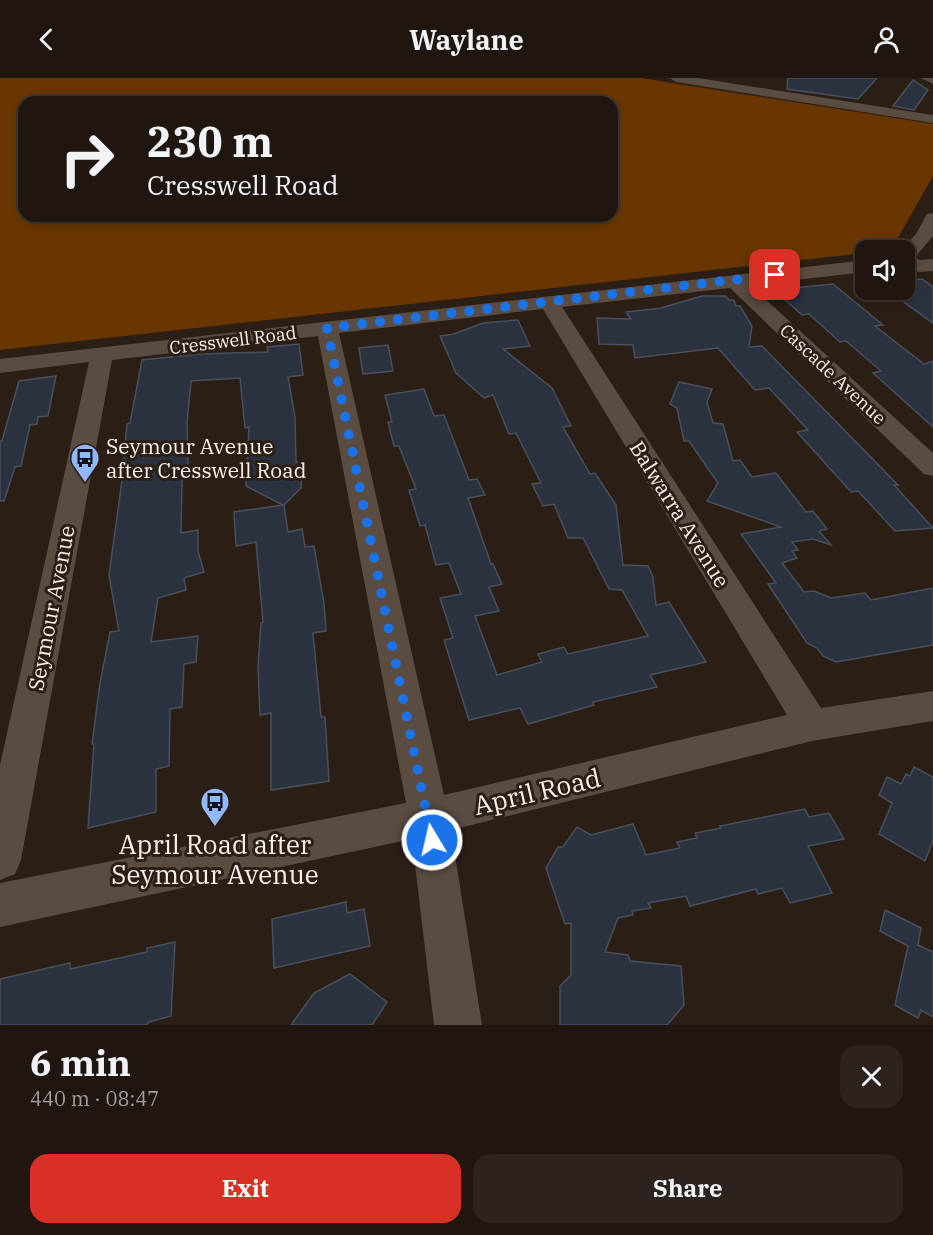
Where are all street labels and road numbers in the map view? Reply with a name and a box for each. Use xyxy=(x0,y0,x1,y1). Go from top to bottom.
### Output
street label: Cascade Avenue xyxy=(775,319,891,429)
street label: Cresswell Road xyxy=(168,321,298,359)
street label: Balwarra Avenue xyxy=(624,435,736,593)
street label: Seymour Avenue xyxy=(21,523,81,693)
street label: April Road xyxy=(470,760,604,822)

